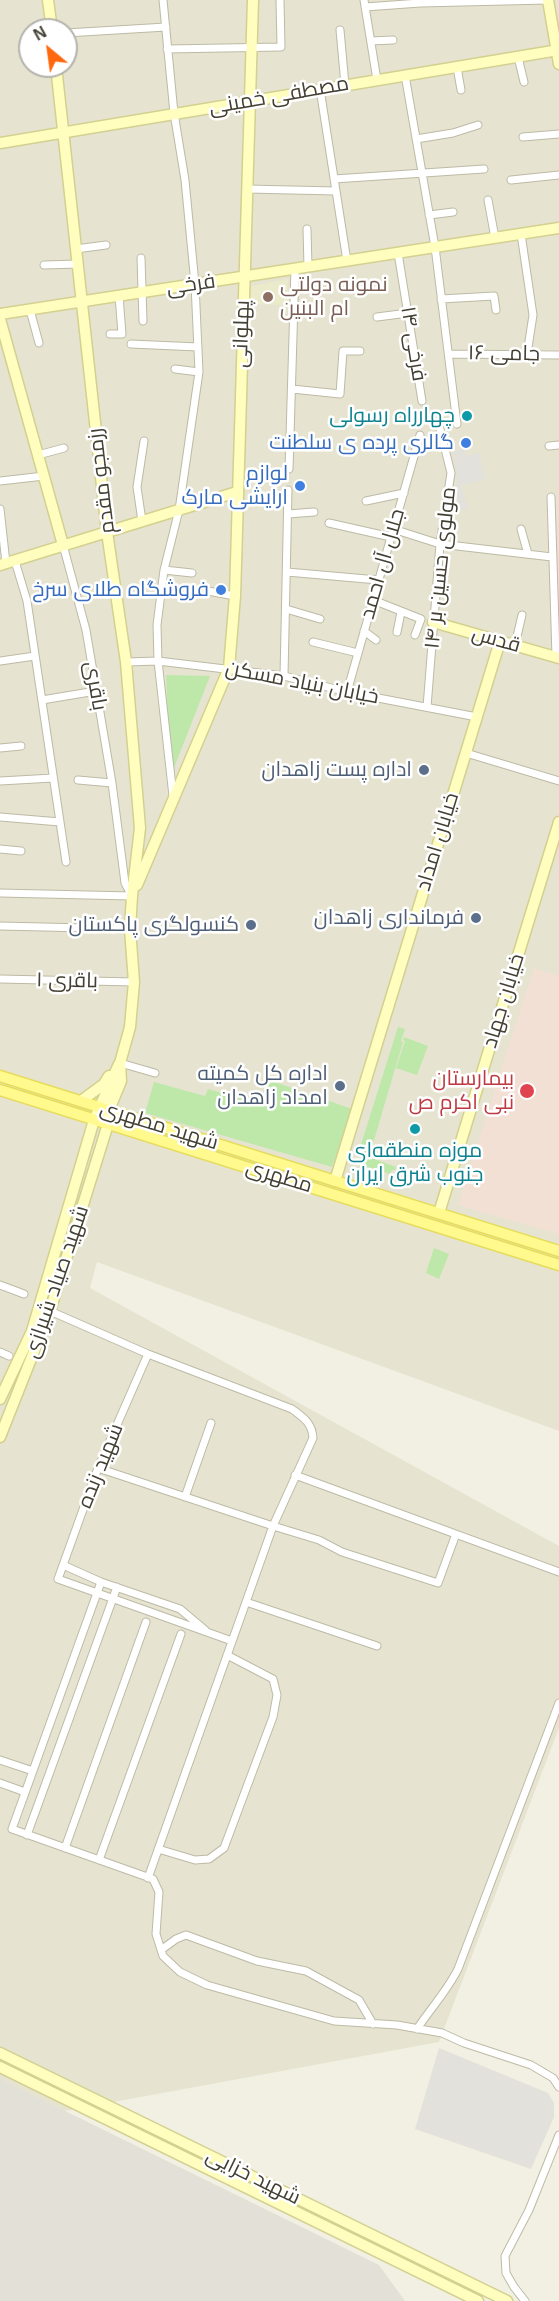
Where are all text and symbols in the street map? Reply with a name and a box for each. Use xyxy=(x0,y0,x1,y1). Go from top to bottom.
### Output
north arrow xyxy=(18,18,78,78)
text: N xyxy=(31,23,49,44)
street label: مصطفی خمینی xyxy=(207,71,351,121)
street label: فرخی xyxy=(165,269,217,301)
place label: نمونه دولتی ام البنین xyxy=(280,272,388,322)
marker: نمونه دولتی ام البنین xyxy=(261,290,275,304)
street label: پهلوانی xyxy=(228,300,256,368)
street label: فرخی ۱۴ xyxy=(395,305,431,383)
street label: جامی ۱۶ xyxy=(468,341,540,367)
place label: چهارراه رسولی xyxy=(329,403,455,429)
marker: چهارراه رسولی xyxy=(460,409,474,423)
street label: رزمجو مقدم xyxy=(83,427,121,535)
place label: گالری پرده ی سلطنت xyxy=(269,430,454,456)
marker: گالری پرده ی سلطنت xyxy=(459,436,473,450)
place label: لوازم ارایشی مارک xyxy=(181,461,288,511)
marker: لوازم ارایشی مارک xyxy=(293,479,307,493)
street label: مولوی حسین بر ۱۴ xyxy=(420,486,462,650)
street label: جلال آل احمد xyxy=(355,506,411,622)
place label: فروشگاه طلای سرخ xyxy=(32,577,209,603)
marker: فروشگاه طلای سرخ xyxy=(214,583,228,597)
street label: قدس xyxy=(469,621,523,659)
street label: خیابان بنیاد مسکن xyxy=(223,656,381,710)
street label: باقری xyxy=(78,659,112,713)
place label: اداره پست زاهدان xyxy=(262,757,412,783)
marker: اداره پست زاهدان xyxy=(417,763,431,777)
street label: خیابان امداد xyxy=(411,790,465,894)
place label: فرمانداری زاهدان xyxy=(314,905,464,931)
marker: فرمانداری زاهدان xyxy=(469,911,483,925)
place label: کنسولگری پاکستان xyxy=(69,912,239,938)
marker: کنسولگری پاکستان xyxy=(244,918,258,932)
street label: خیابان جهاد xyxy=(478,951,530,1051)
street label: باقری ۱ xyxy=(36,968,98,994)
place label: اداره کل کمیته امداد زاهدان xyxy=(198,1061,328,1111)
place label: بیمارستان نبی اکرم ص xyxy=(409,1066,514,1116)
marker: اداره کل کمیته امداد زاهدان xyxy=(333,1079,347,1093)
marker: بیمارستان نبی اکرم ص xyxy=(518,1082,536,1100)
street label: شهید مطهری xyxy=(97,1096,221,1156)
marker: موزه منطقه‌ای جنوب شرق ایران xyxy=(408,1122,422,1136)
place label: موزه منطقه‌ای جنوب شرق ایران xyxy=(347,1138,483,1188)
street label: مطهری xyxy=(243,1155,315,1199)
street label: شهید صیاد شیرازی xyxy=(19,1202,95,1362)
street label: شهید زنده xyxy=(73,1420,129,1512)
street label: شهید خزایی xyxy=(202,2143,304,2211)

